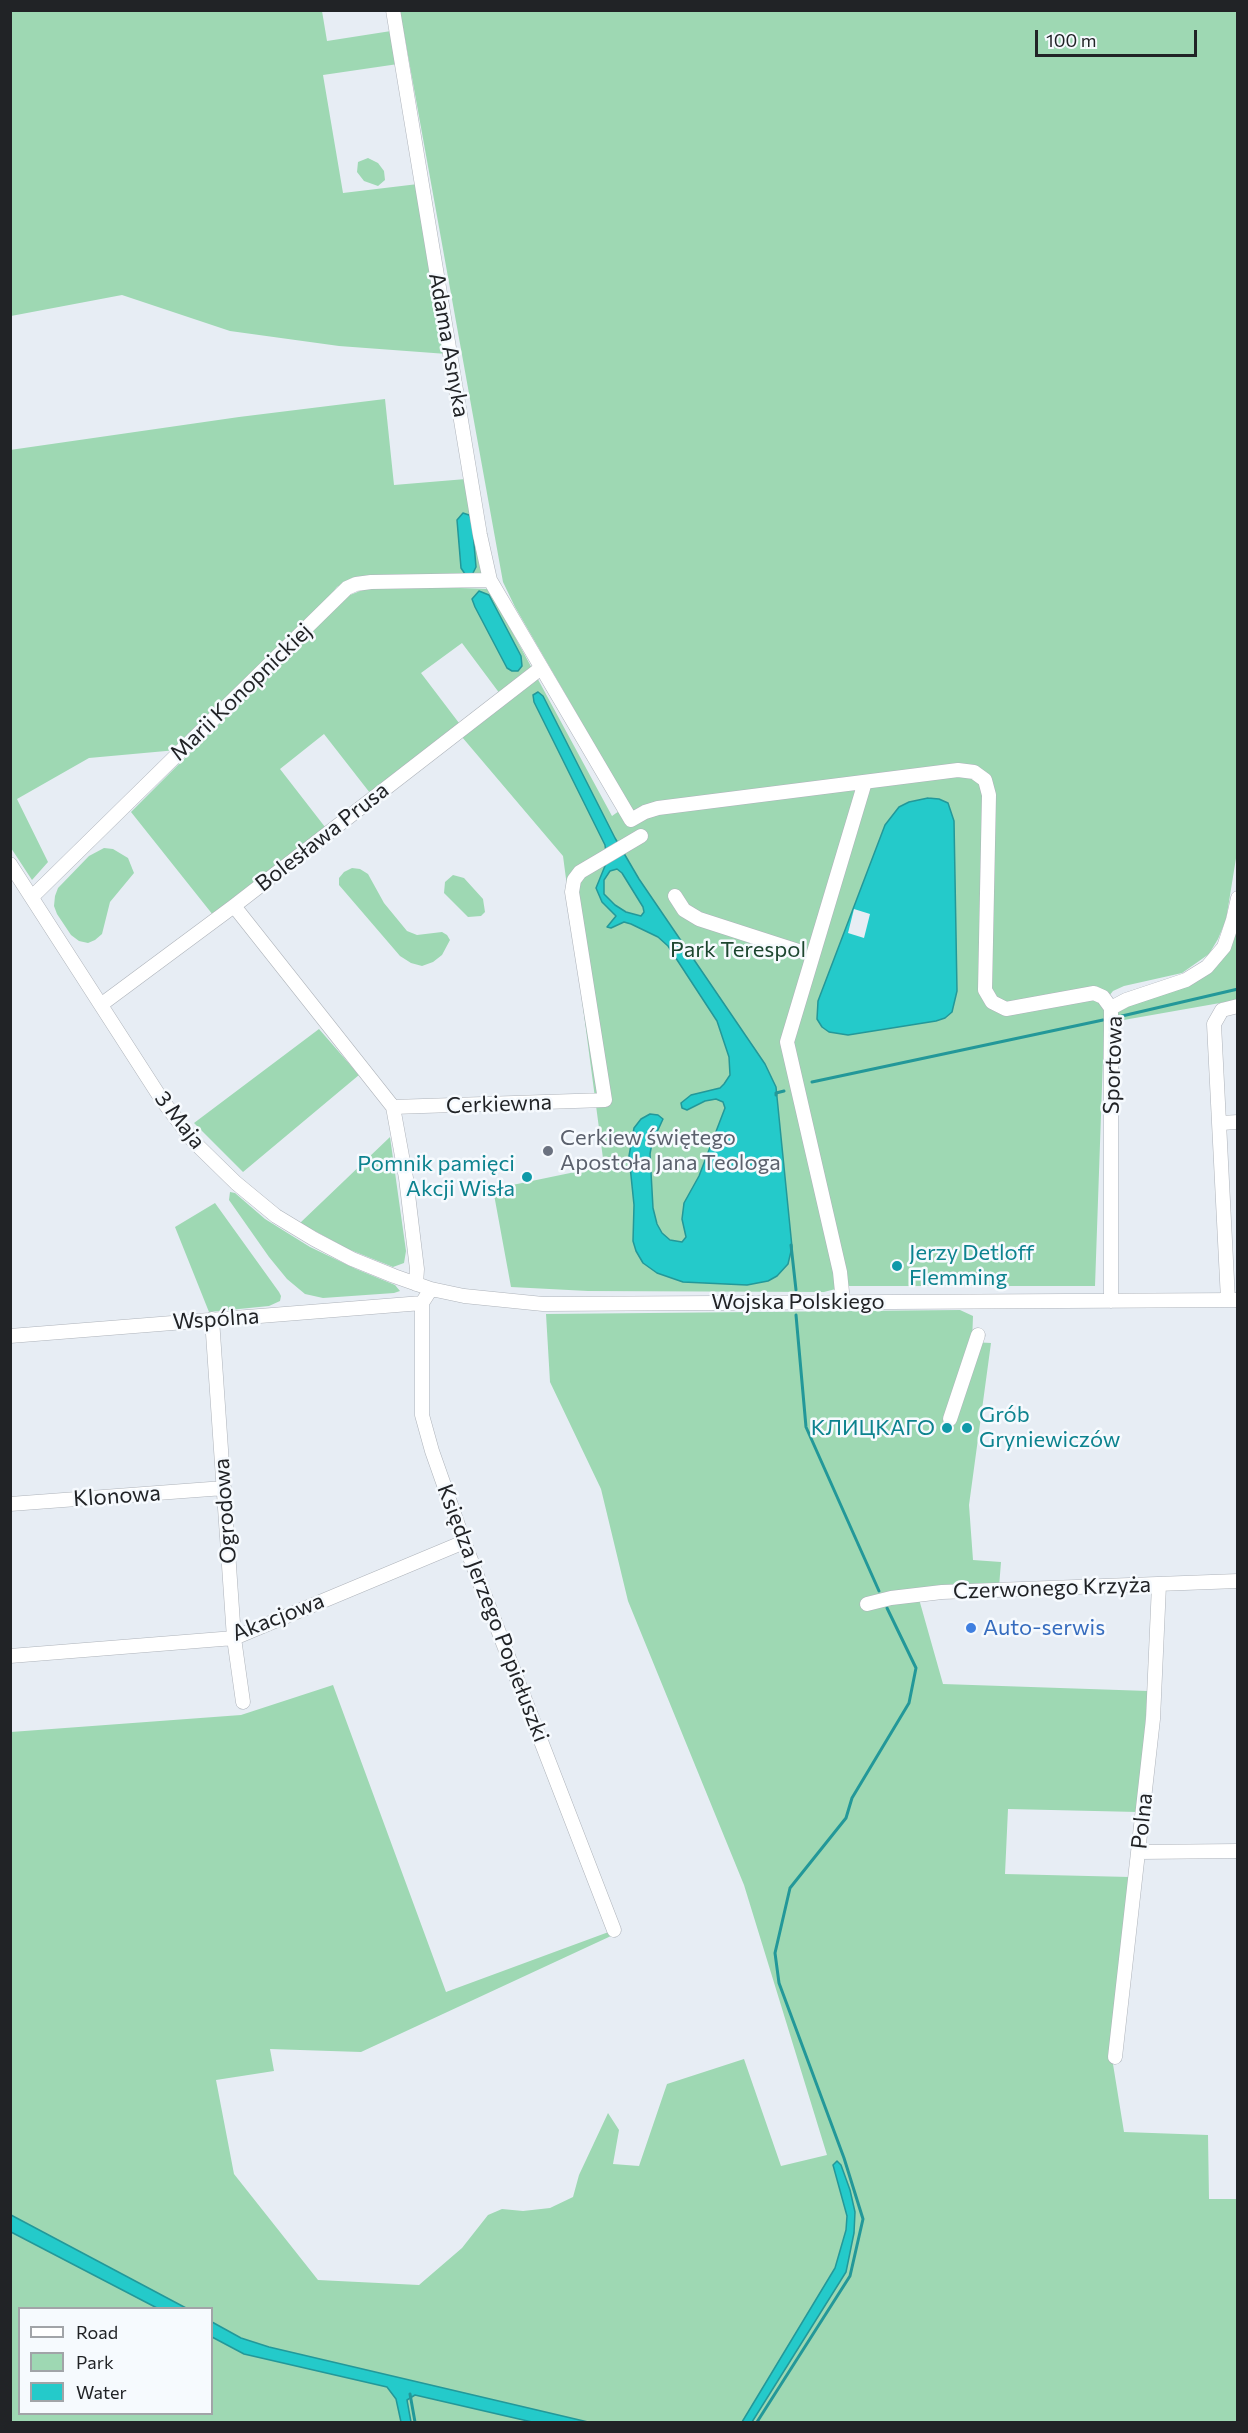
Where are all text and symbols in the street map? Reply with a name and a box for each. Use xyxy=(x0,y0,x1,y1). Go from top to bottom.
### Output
scale bar xyxy=(1038,18,1200,56)
text: 100 m xyxy=(1046,29,1096,51)
street label: Adama Asnyka xyxy=(423,271,475,419)
street label: Marii Konopnickiej xyxy=(165,618,317,766)
street label: Bolesława Prusa xyxy=(250,777,394,897)
park label: Park Terespol xyxy=(670,937,806,963)
street label: Sportowa xyxy=(1098,1015,1128,1115)
street label: 3 Maja xyxy=(149,1086,211,1154)
street label: Cerkiewna xyxy=(446,1089,552,1119)
place label: Cerkiew świętego Apostoła Jana Teologa xyxy=(560,1125,781,1176)
marker: Cerkiew świętego Apostoła Jana Teologa xyxy=(541,1144,555,1158)
place label: Pomnik pamięci Akcji Wisła xyxy=(357,1151,515,1202)
marker: Pomnik pamięci Akcji Wisła xyxy=(520,1170,534,1184)
place label: Jerzy Detloff Flemming xyxy=(909,1240,1034,1292)
marker: Jerzy Detloff Flemming xyxy=(890,1259,904,1273)
street label: Wojska Polskiego xyxy=(711,1289,885,1315)
street label: Wspólna xyxy=(172,1303,260,1335)
place label: Grób Gryniewiczów xyxy=(979,1402,1120,1454)
place label: КЛИЦКАГО xyxy=(811,1415,935,1441)
marker: КЛИЦКАГО xyxy=(940,1421,954,1435)
marker: Grób Gryniewiczów xyxy=(960,1421,974,1435)
street label: Ogrodowa xyxy=(208,1457,242,1565)
street label: Klonowa xyxy=(72,1480,162,1512)
street label: Księdza Jerzego Popiełuszki xyxy=(432,1480,554,1746)
street label: Czerwonego Krzyża xyxy=(952,1571,1152,1605)
street label: Akacjowa xyxy=(228,1587,328,1647)
place label: Auto-serwis xyxy=(983,1615,1105,1641)
marker: Auto-serwis xyxy=(964,1621,978,1635)
street label: Polna xyxy=(1126,1792,1158,1850)
legend xyxy=(18,2307,213,2415)
text: Road xyxy=(76,2321,118,2343)
text: Park xyxy=(76,2351,114,2373)
text: Water xyxy=(76,2381,127,2403)

